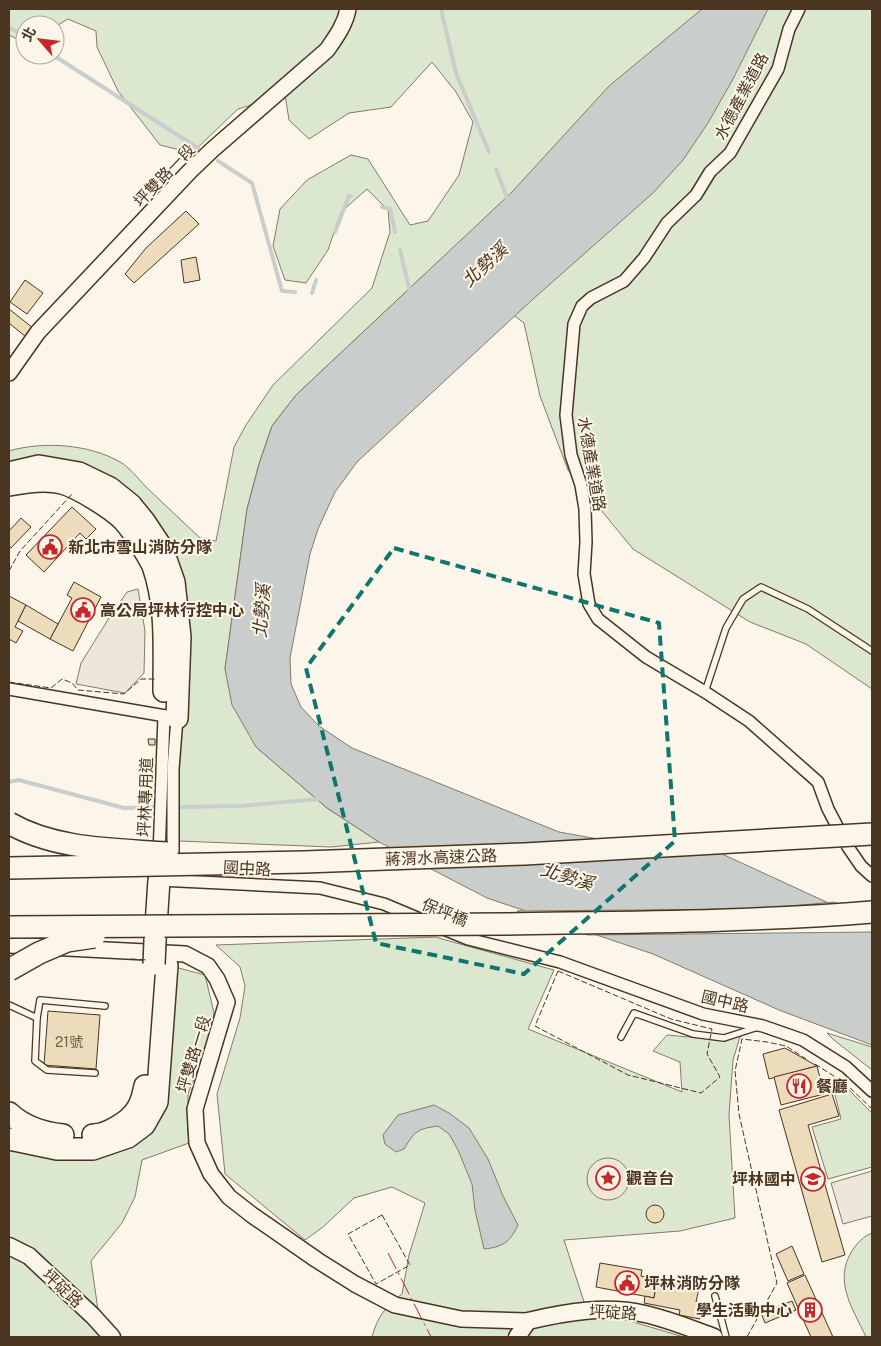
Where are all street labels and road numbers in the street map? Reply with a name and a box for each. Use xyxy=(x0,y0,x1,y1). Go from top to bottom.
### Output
street label: 水德產業道路 xyxy=(711,49,772,143)
street label: 坪雙路一段 xyxy=(130,140,199,211)
street label: 水德產業道路 xyxy=(574,415,609,513)
street label: 坪林專用道 xyxy=(135,757,156,837)
street label: 蔣渭水高速公路 xyxy=(385,846,497,869)
street label: 國中路 xyxy=(223,858,271,879)
street label: 保坪橋 xyxy=(419,895,471,930)
street label: 國中路 xyxy=(699,987,750,1016)
street label: 坪雙路一段 xyxy=(173,1013,214,1095)
street label: 坪碇路 xyxy=(39,1265,87,1312)
street label: 坪碇路 xyxy=(589,1302,637,1323)

